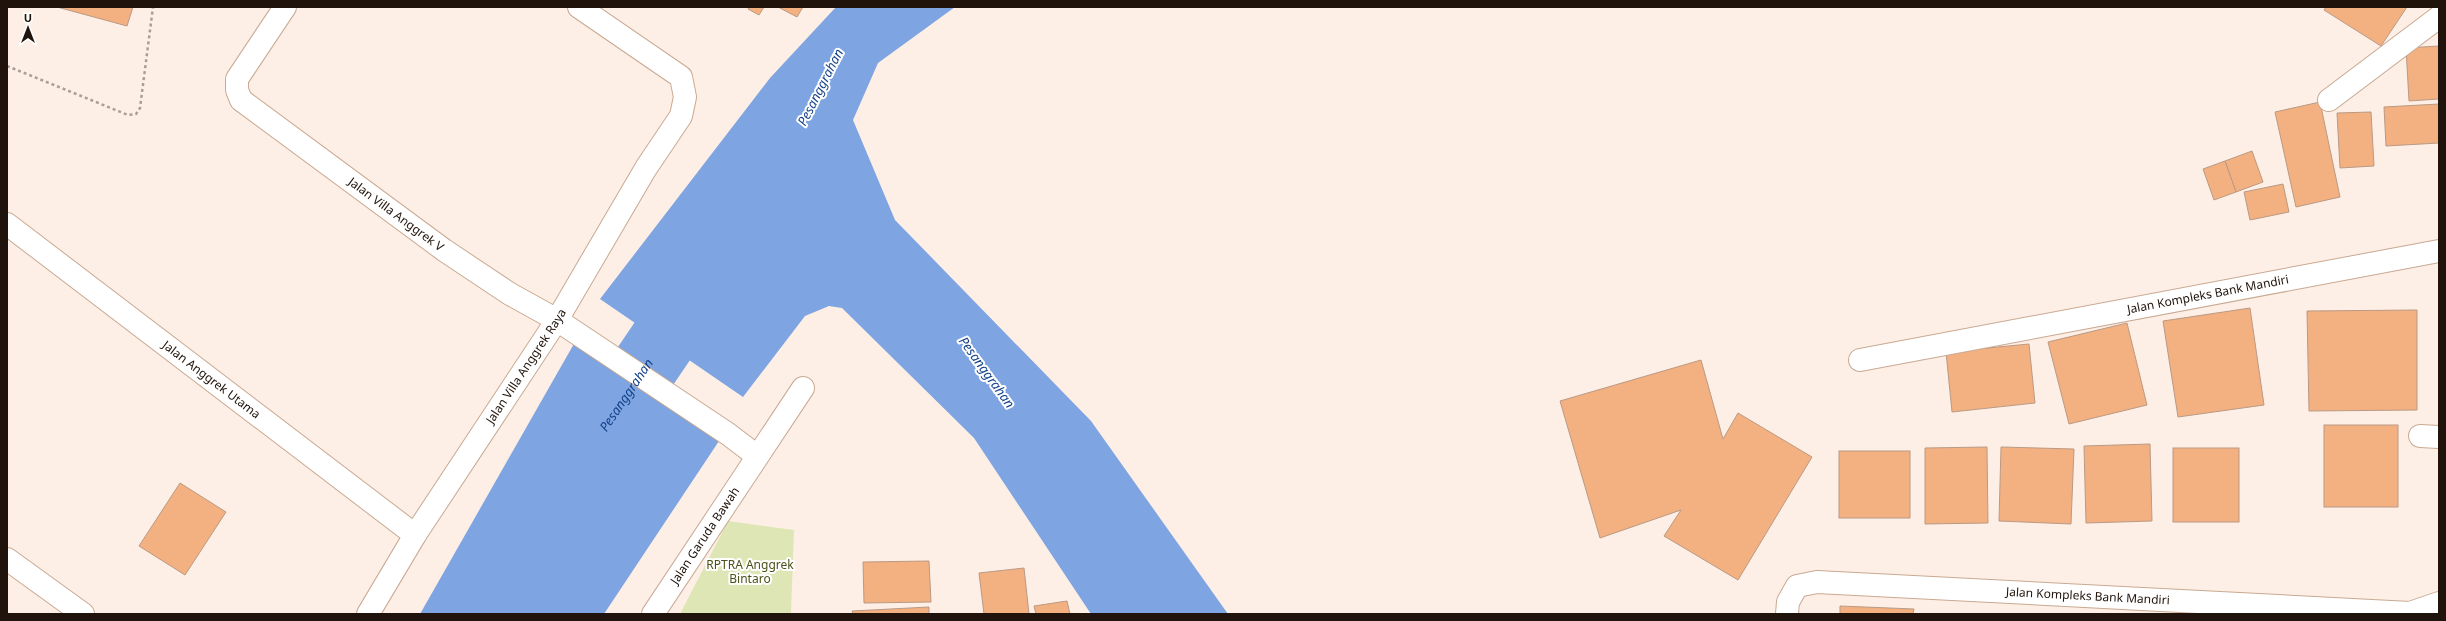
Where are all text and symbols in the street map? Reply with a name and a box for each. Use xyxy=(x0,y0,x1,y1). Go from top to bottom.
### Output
north arrow xyxy=(8,8,48,48)
text: U xyxy=(24,10,32,25)
water label: Pesanggrahan xyxy=(793,45,847,129)
street label: Jalan Villa Anggrek V xyxy=(344,173,448,256)
street label: Jalan Kompleks Bank Mandiri xyxy=(2125,270,2290,318)
street label: Jalan Villa Anggrek Raya xyxy=(481,305,570,428)
water label: Pesanggrahan xyxy=(955,333,1019,411)
street label: Jalan Anggrek Utama xyxy=(158,336,264,422)
water label: Pesanggrahan xyxy=(595,355,657,435)
street label: Jalan Garuda Bawah xyxy=(666,483,743,588)
park label: RPTRA Anggrek Bintaro xyxy=(706,556,794,587)
street label: Jalan Kompleks Bank Mandiri xyxy=(2004,583,2170,608)

